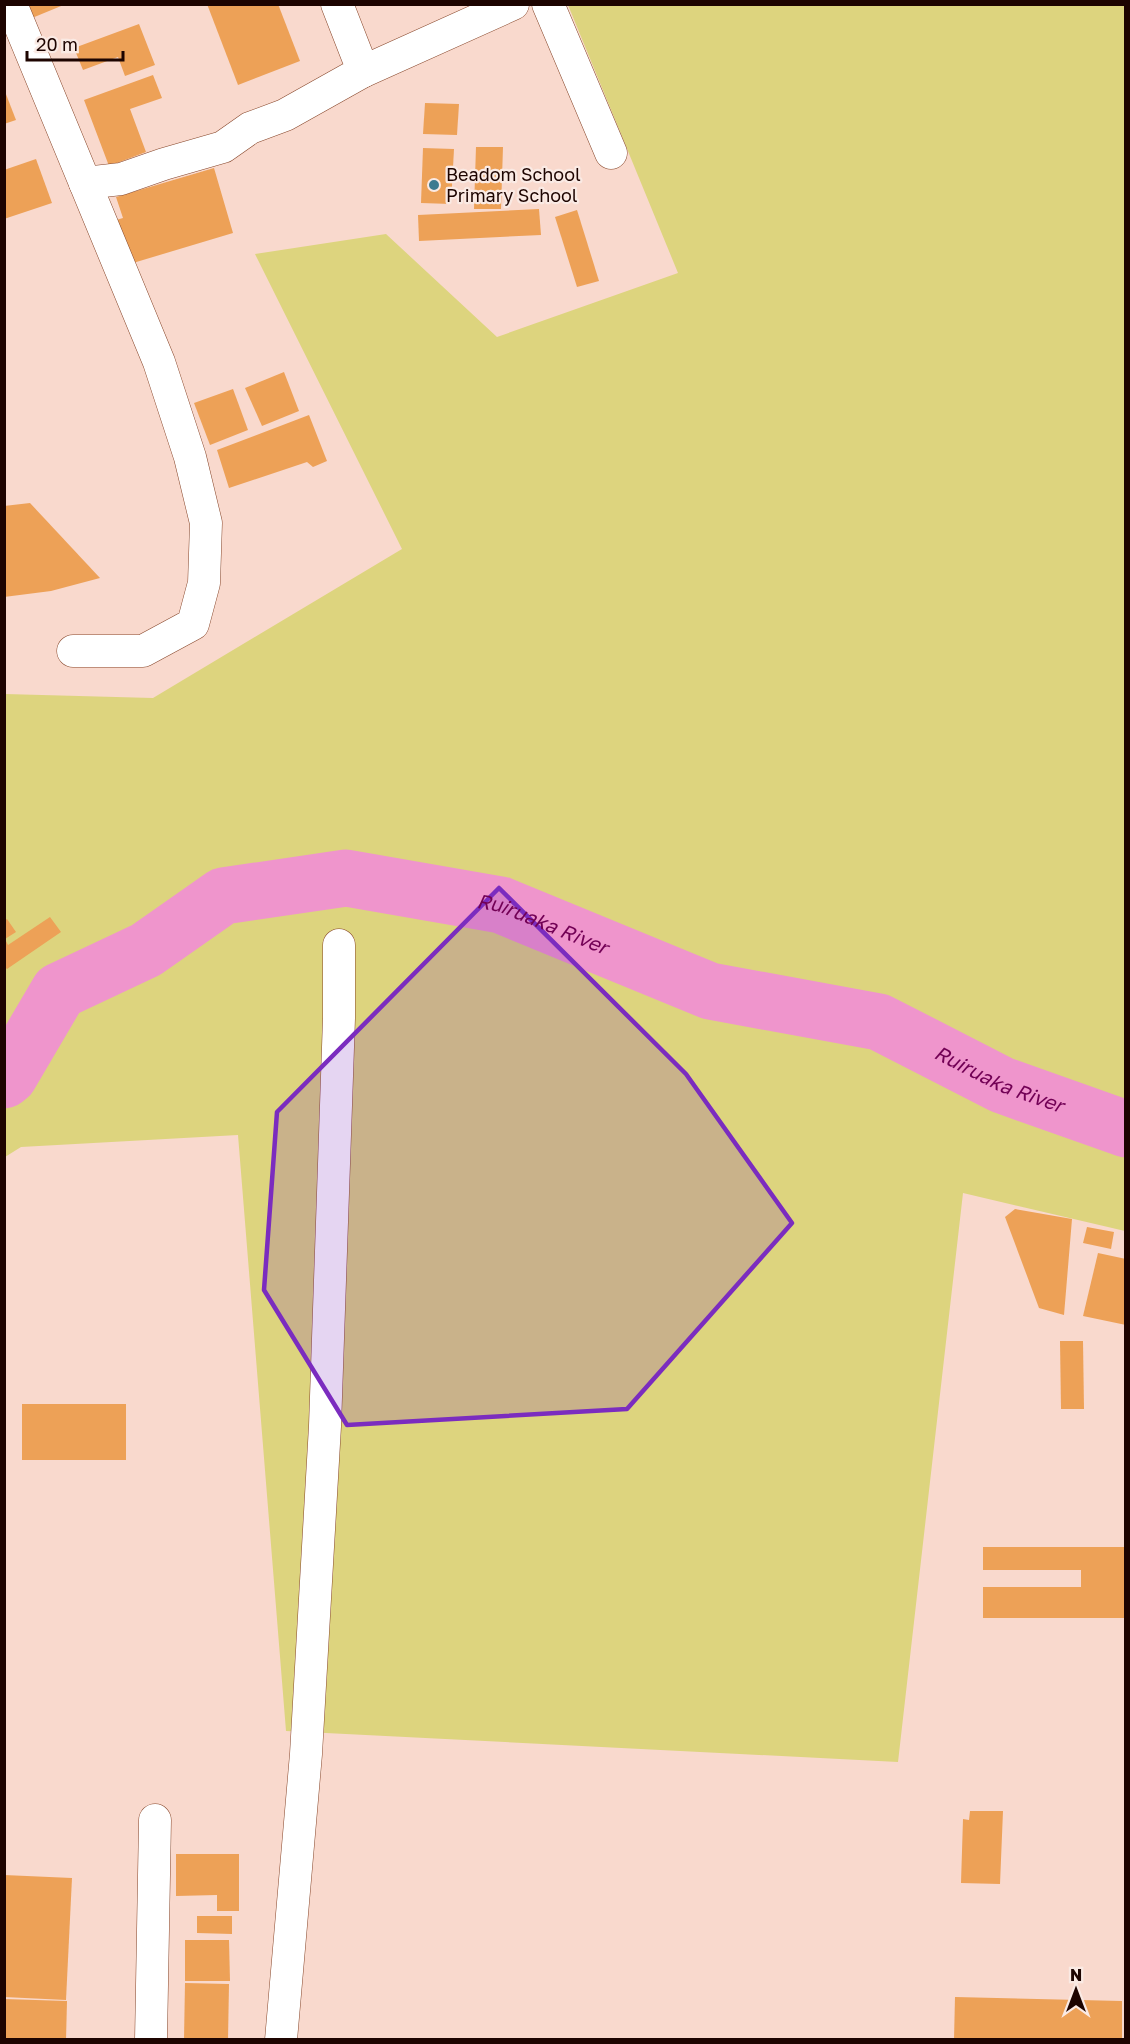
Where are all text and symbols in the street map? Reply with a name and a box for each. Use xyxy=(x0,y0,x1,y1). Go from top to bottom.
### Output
scale bar xyxy=(27,24,123,62)
text: 20 m xyxy=(36,33,78,55)
place label: Beadom School Primary School xyxy=(446,163,581,206)
marker: Beadom School Primary School xyxy=(427,178,441,192)
water label: Ruiruaka River xyxy=(475,888,615,960)
water label: Ruiruaka River xyxy=(931,1040,1070,1118)
north arrow xyxy=(1046,1960,1106,2020)
text: N xyxy=(1070,1965,1082,1985)

